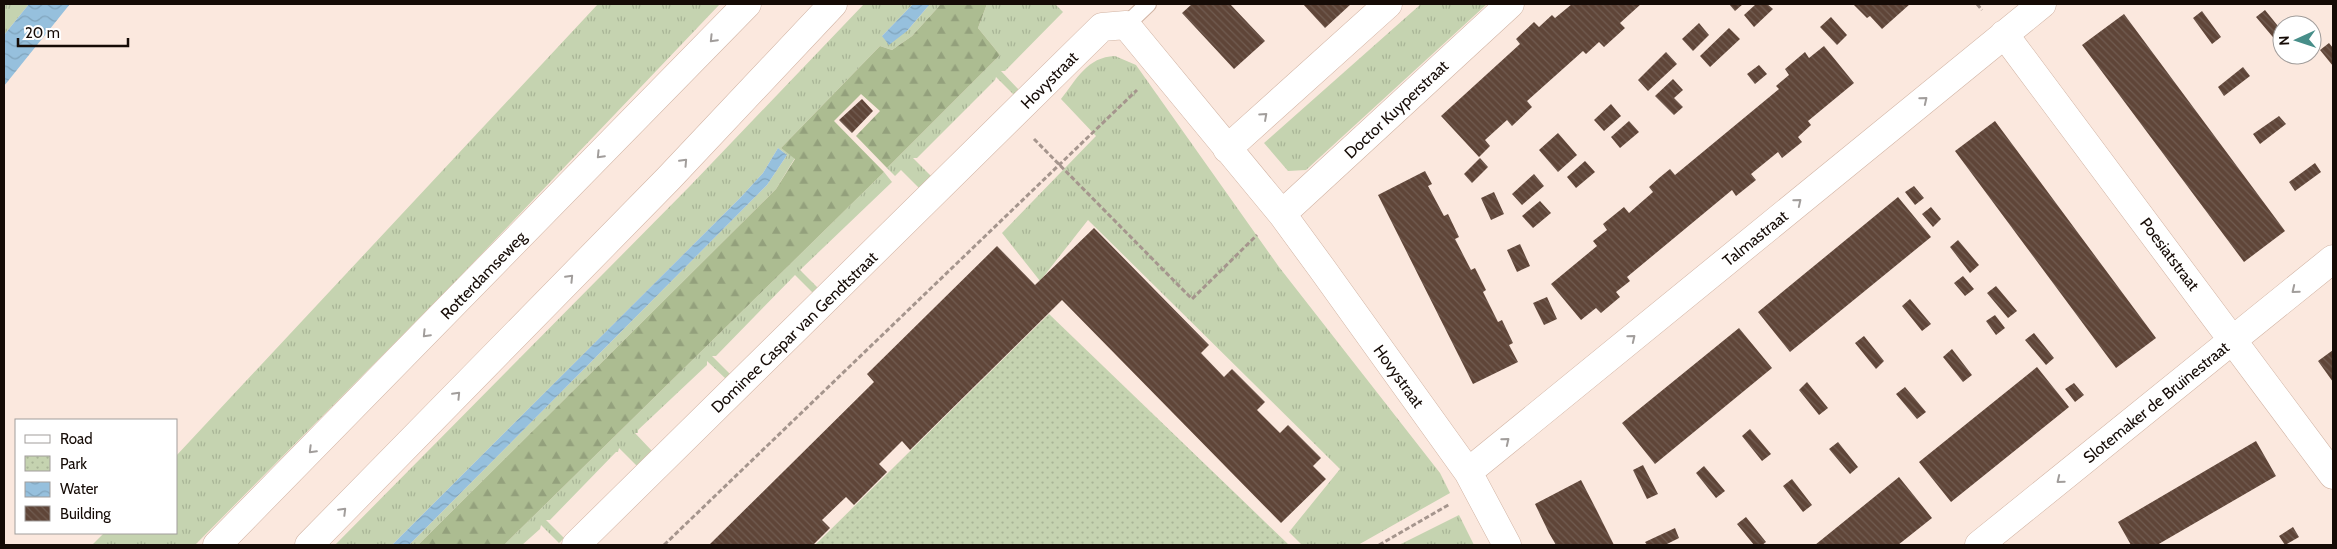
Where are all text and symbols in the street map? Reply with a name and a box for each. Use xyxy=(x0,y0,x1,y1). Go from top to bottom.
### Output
scale bar xyxy=(18,15,128,47)
north arrow xyxy=(2272,15,2322,65)
text: 20 m xyxy=(25,24,60,42)
one-way arrow xyxy=(710,33,719,42)
text: N xyxy=(2275,35,2293,46)
street label: Hovystraat xyxy=(1017,47,1082,113)
street label: Doctor Kuyperstraat xyxy=(1340,56,1453,162)
one-way arrow xyxy=(1918,97,1927,105)
one-way arrow xyxy=(1258,113,1267,122)
one-way arrow xyxy=(597,149,606,158)
one-way arrow xyxy=(678,158,687,167)
one-way arrow xyxy=(1793,199,1802,208)
street label: Talmastraat xyxy=(1719,206,1792,270)
street label: Poesiatstraat xyxy=(2136,214,2204,295)
street label: Rotterdamseweg xyxy=(437,227,531,323)
street label: Dominee Caspar van Gendtstraat xyxy=(707,247,882,417)
one-way arrow xyxy=(565,275,574,284)
one-way arrow xyxy=(2292,284,2301,293)
one-way arrow xyxy=(422,328,431,337)
one-way arrow xyxy=(1626,336,1635,344)
street label: Slotemaker de Bruïnestraat xyxy=(2080,337,2234,467)
street label: Hovystraat xyxy=(1369,341,1428,412)
one-way arrow xyxy=(451,391,460,400)
legend xyxy=(15,419,178,534)
text: Road xyxy=(60,430,93,448)
one-way arrow xyxy=(1500,439,1509,447)
one-way arrow xyxy=(309,444,318,453)
text: Park xyxy=(60,455,87,473)
one-way arrow xyxy=(2057,474,2066,482)
text: Water xyxy=(60,480,98,498)
text: Building xyxy=(60,505,111,523)
one-way arrow xyxy=(337,507,346,516)

